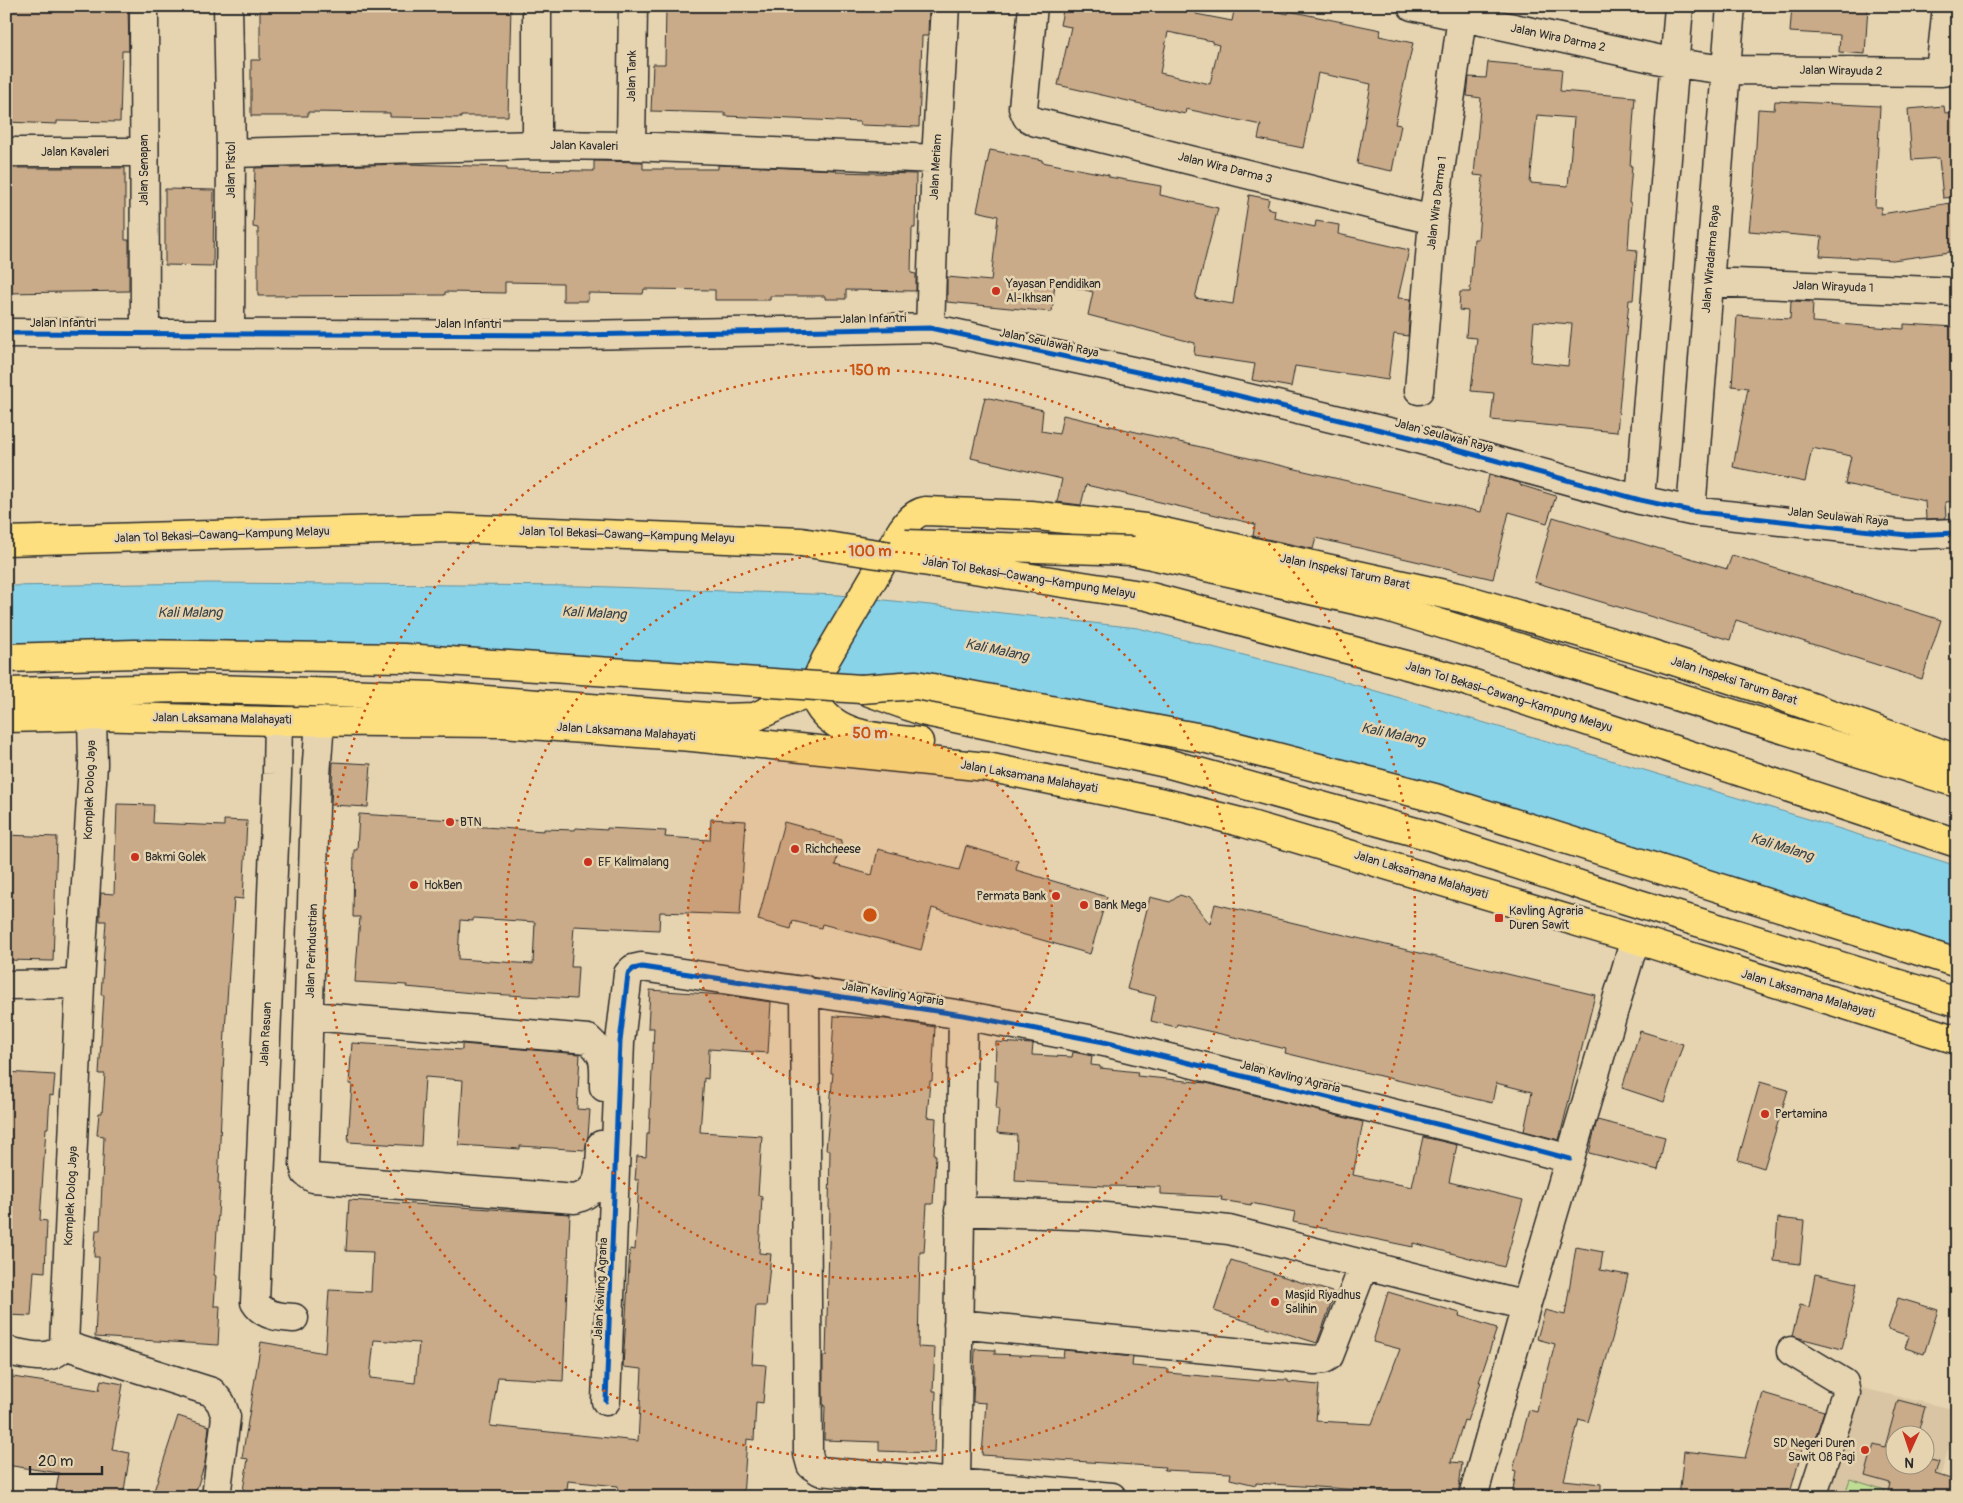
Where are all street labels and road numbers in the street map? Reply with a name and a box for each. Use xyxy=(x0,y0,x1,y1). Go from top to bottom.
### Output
street label: Jalan Wira Darma 2 xyxy=(1509,21,1607,55)
street label: Jalan Tank xyxy=(624,50,640,102)
street label: Jalan Wirayuda 2 xyxy=(1799,63,1883,79)
street label: Jalan Meriam xyxy=(927,133,945,200)
street label: Jalan Senapan xyxy=(137,134,152,206)
street label: Jalan Kavaleri xyxy=(550,138,618,154)
street label: Jalan Pistol xyxy=(224,141,239,199)
street label: Jalan Kavaleri xyxy=(41,145,109,160)
street label: Jalan Wira Darma 3 xyxy=(1176,149,1274,187)
street label: Jalan Wira Darma 1 xyxy=(1424,155,1450,251)
street label: Jalan Wiradarma Raya xyxy=(1699,204,1723,314)
street label: Jalan Wirayuda 1 xyxy=(1792,278,1874,296)
street label: Jalan Infantri xyxy=(840,311,906,327)
street label: Jalan Infantri xyxy=(30,316,96,331)
street label: Jalan Infantri xyxy=(435,317,501,332)
street label: Jalan Seulawah Raya xyxy=(998,325,1101,361)
street label: Jalan Seulawah Raya xyxy=(1393,416,1495,456)
street label: Jalan Seulawah Raya xyxy=(1787,504,1890,530)
street label: Jalan Tol Bekasi–Cawang–Kampung Melayu xyxy=(114,524,330,546)
street label: Jalan Tol Bekasi–Cawang–Kampung Melayu xyxy=(519,524,735,546)
street label: Jalan Inspeksi Tarum Barat xyxy=(1279,551,1411,593)
street label: Jalan Tol Bekasi–Cawang–Kampung Melayu xyxy=(921,554,1137,602)
street label: Jalan Inspeksi Tarum Barat xyxy=(1669,653,1799,709)
street label: Jalan Tol Bekasi–Cawang–Kampung Melayu xyxy=(1404,658,1614,736)
street label: Jalan Laksamana Malahayati xyxy=(152,710,292,728)
street label: Jalan Laksamana Malahayati xyxy=(556,720,696,744)
street label: Komplek Dolog Jaya xyxy=(81,739,99,840)
street label: Jalan Laksamana Malahayati xyxy=(959,758,1099,796)
street label: Jalan Laksamana Malahayati xyxy=(1352,847,1490,903)
street label: Jalan Perindustrian xyxy=(303,903,321,999)
street label: Jalan Laksamana Malahayati xyxy=(1739,966,1877,1022)
street label: Jalan Kavling Agraria xyxy=(841,979,945,1010)
street label: Jalan Rasuan xyxy=(257,1001,275,1067)
street label: Jalan Kavling Agraria xyxy=(1238,1057,1342,1097)
street label: Komplek Dolog Jaya xyxy=(61,1145,81,1246)
street label: Jalan Kavling Agraria xyxy=(591,1237,611,1341)

